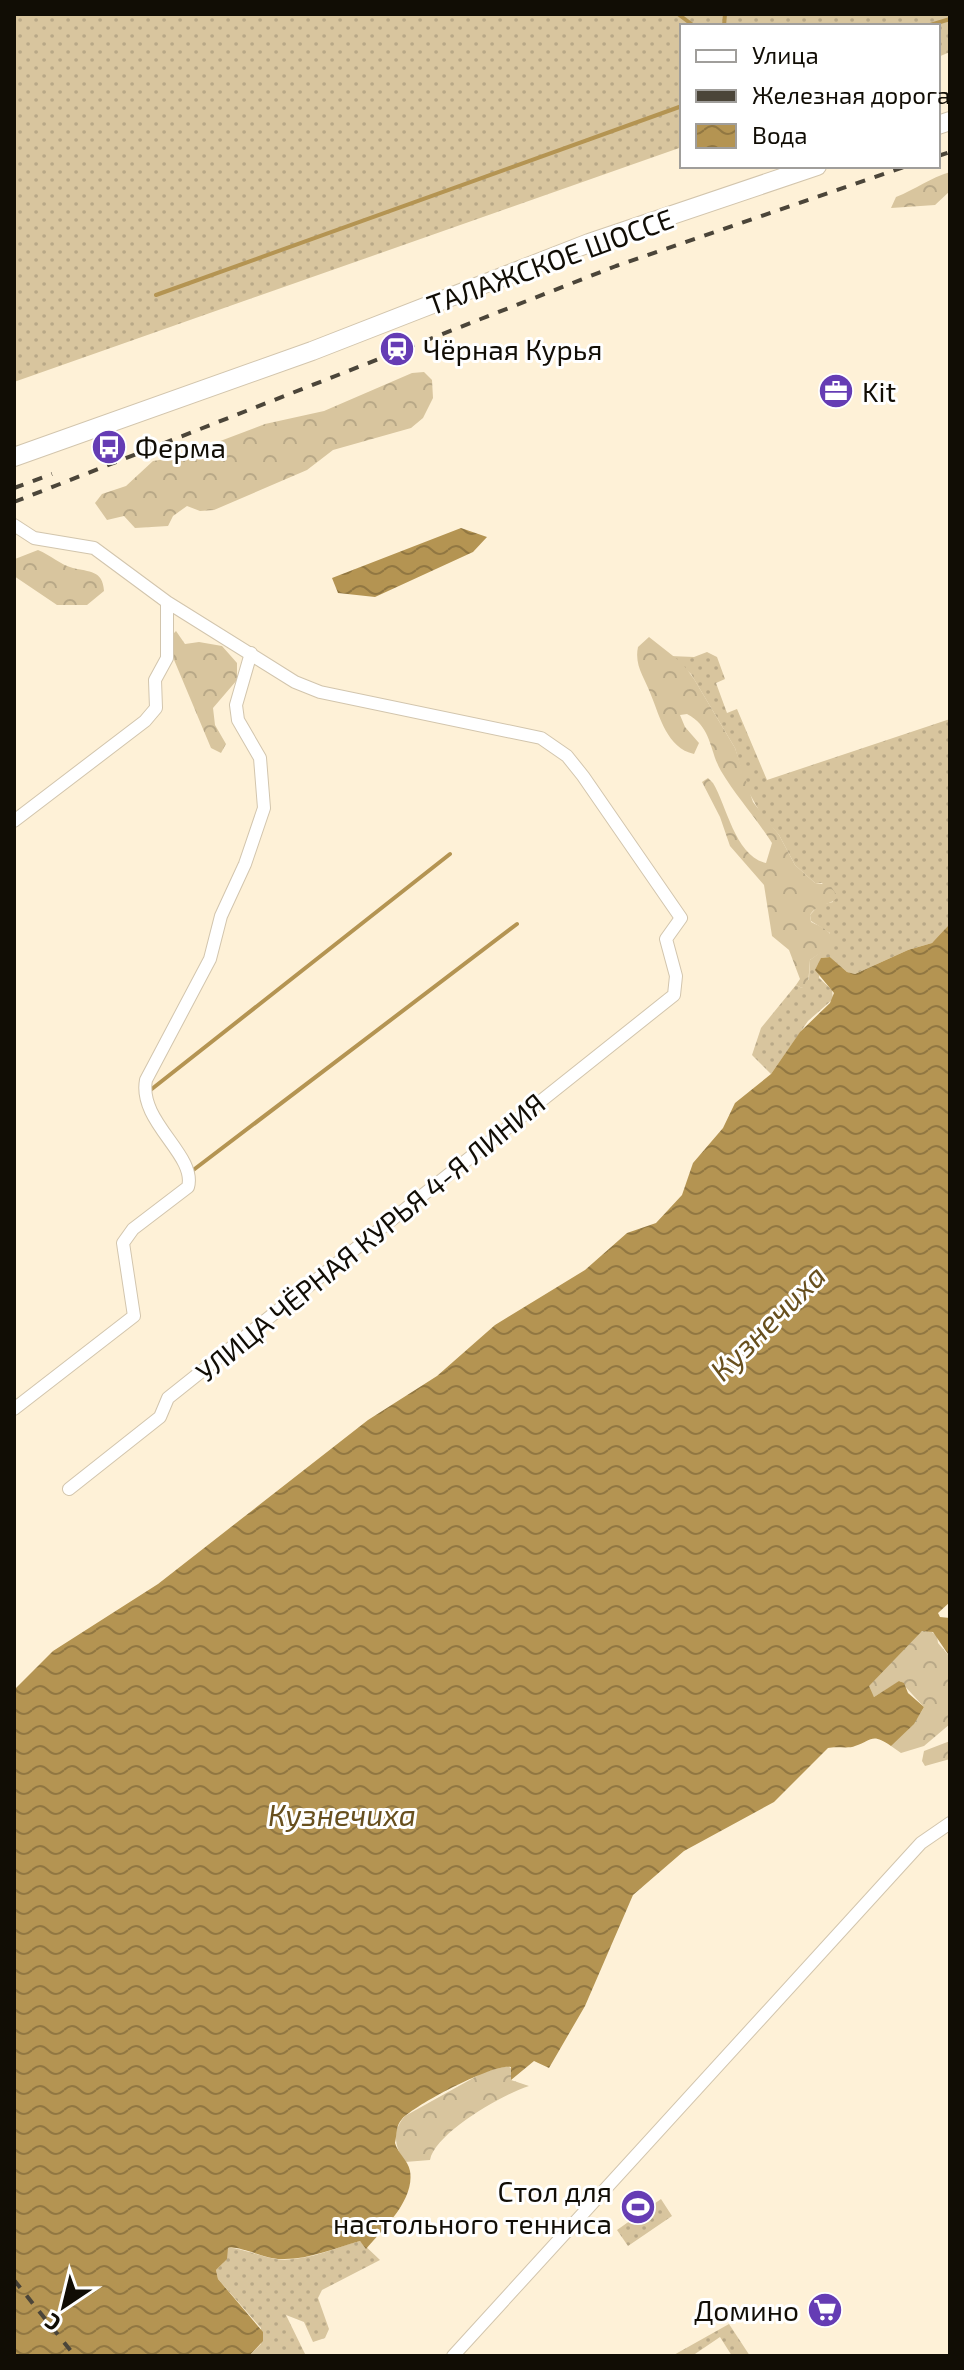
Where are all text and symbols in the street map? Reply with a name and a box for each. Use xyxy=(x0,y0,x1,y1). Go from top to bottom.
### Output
legend xyxy=(680,24,940,168)
text: Улица xyxy=(752,40,819,69)
text: Железная дорога xyxy=(752,80,950,109)
text: Вода xyxy=(752,120,808,149)
street label: ТАЛАЖСКОЕ ШОССЕ xyxy=(422,201,678,321)
station icon: Чёрная Курья xyxy=(378,330,416,368)
place label: Чёрная Курья xyxy=(423,332,602,366)
office icon: Kit xyxy=(817,372,855,410)
place label: Kit xyxy=(862,374,896,408)
bus stop icon: Ферма xyxy=(90,428,128,466)
place label: Ферма xyxy=(135,430,226,464)
street label: УЛИЦА ЧЁРНАЯ КУРЬЯ 4-Я ЛИНИЯ xyxy=(189,1086,551,1388)
water label: Кузнечиха xyxy=(702,1257,832,1387)
water label: Кузнечиха xyxy=(268,1796,416,1832)
place label: Стол для настольного тенниса xyxy=(333,2174,612,2240)
sports icon: Стол для настольного тенниса xyxy=(619,2188,657,2226)
north arrow xyxy=(24,2266,104,2346)
supermarket icon: Домино xyxy=(806,2291,844,2329)
place label: Домино xyxy=(694,2293,799,2327)
text: С xyxy=(39,2309,65,2338)

